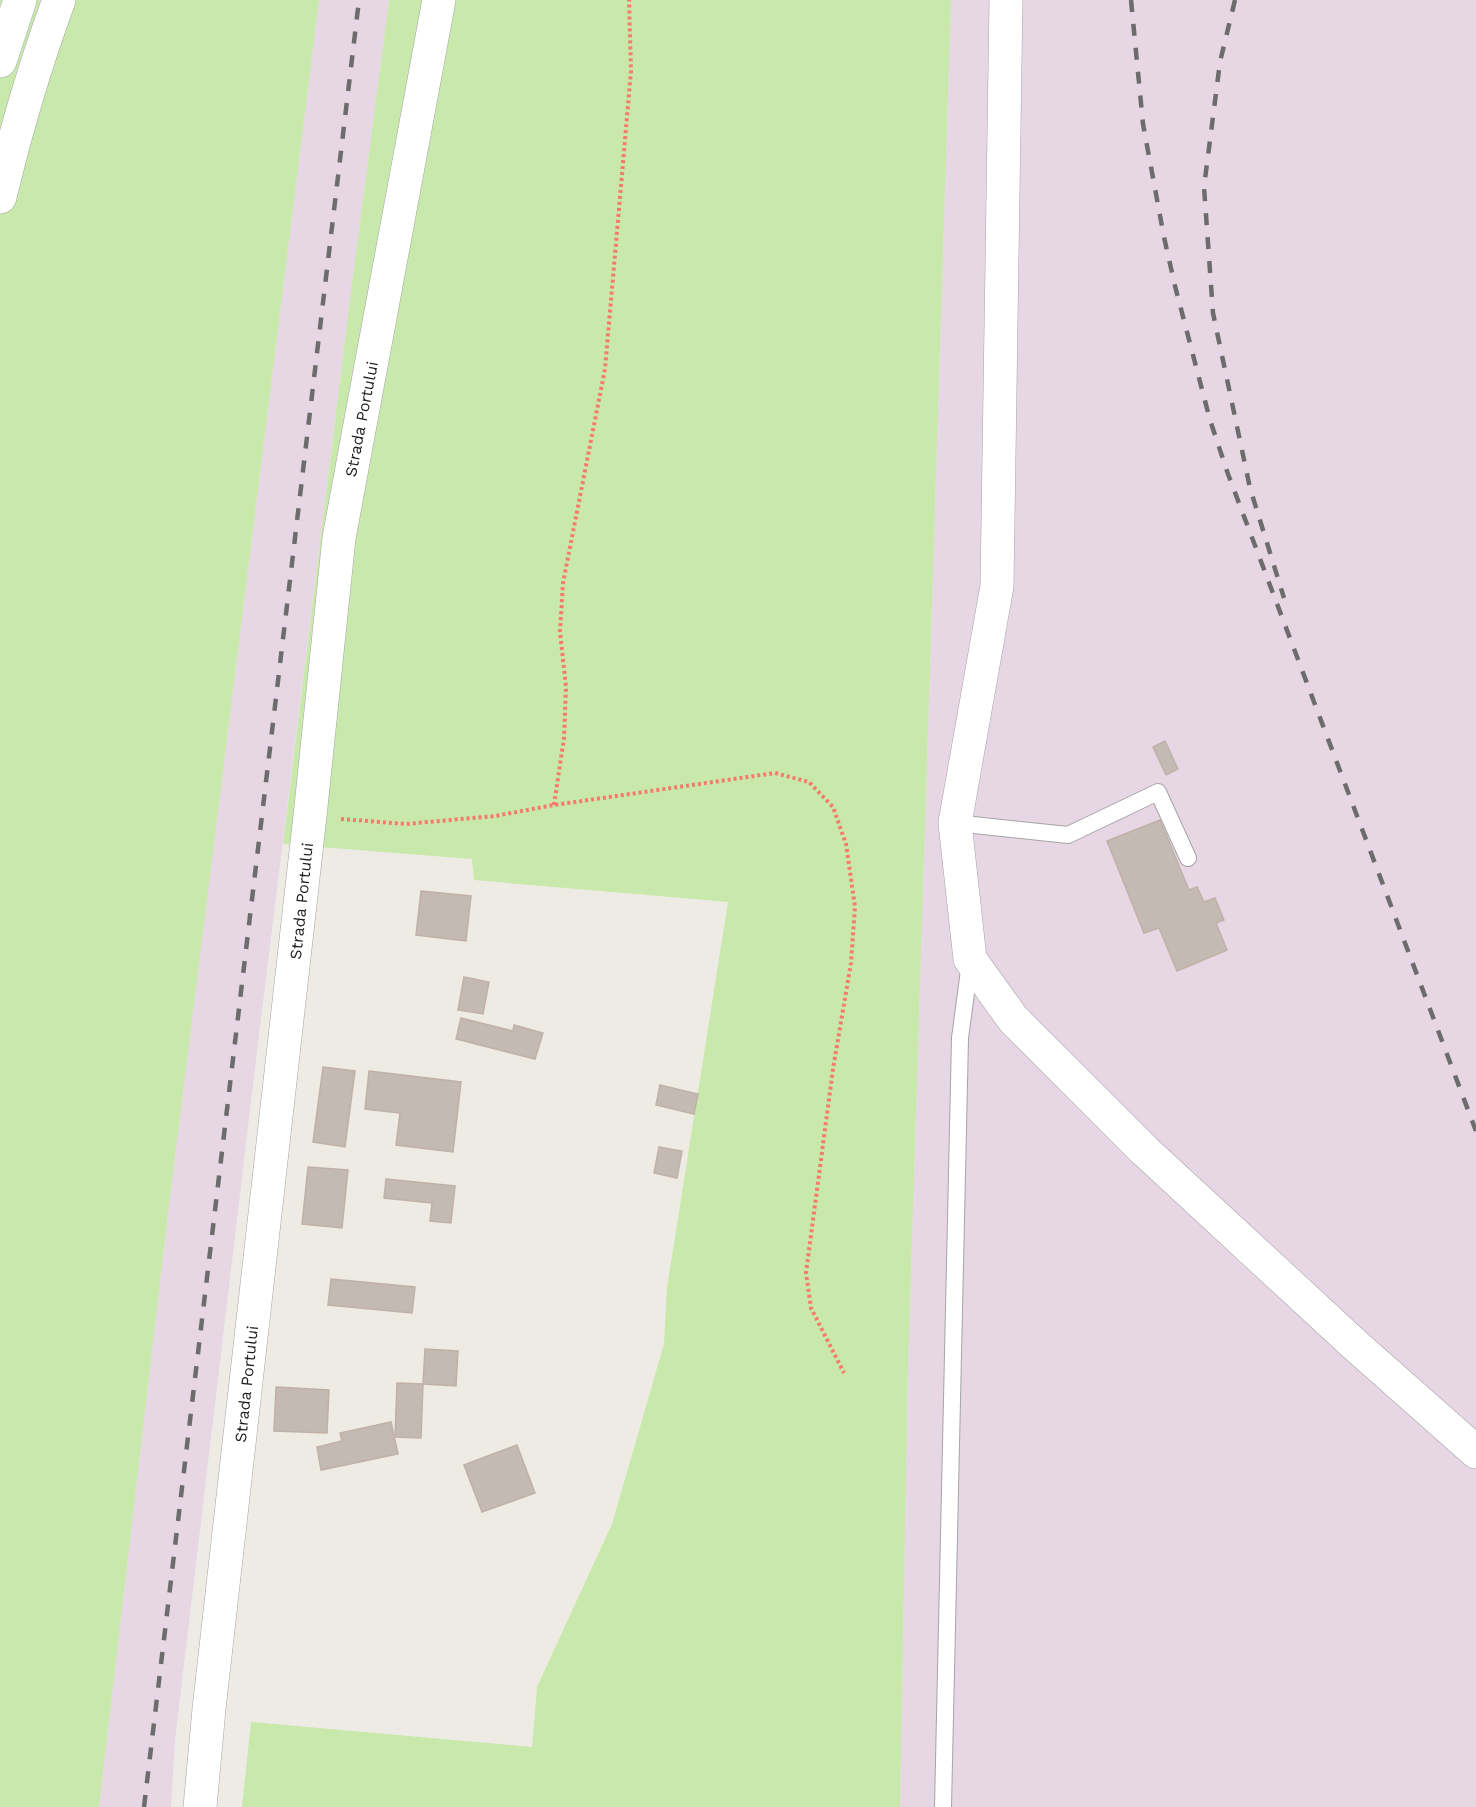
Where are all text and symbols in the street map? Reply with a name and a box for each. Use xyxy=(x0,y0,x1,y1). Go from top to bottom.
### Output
street label: Strada Portului xyxy=(341,360,382,479)
street label: Strada Portului xyxy=(286,842,317,960)
street label: Strada Portului xyxy=(231,1325,262,1443)

